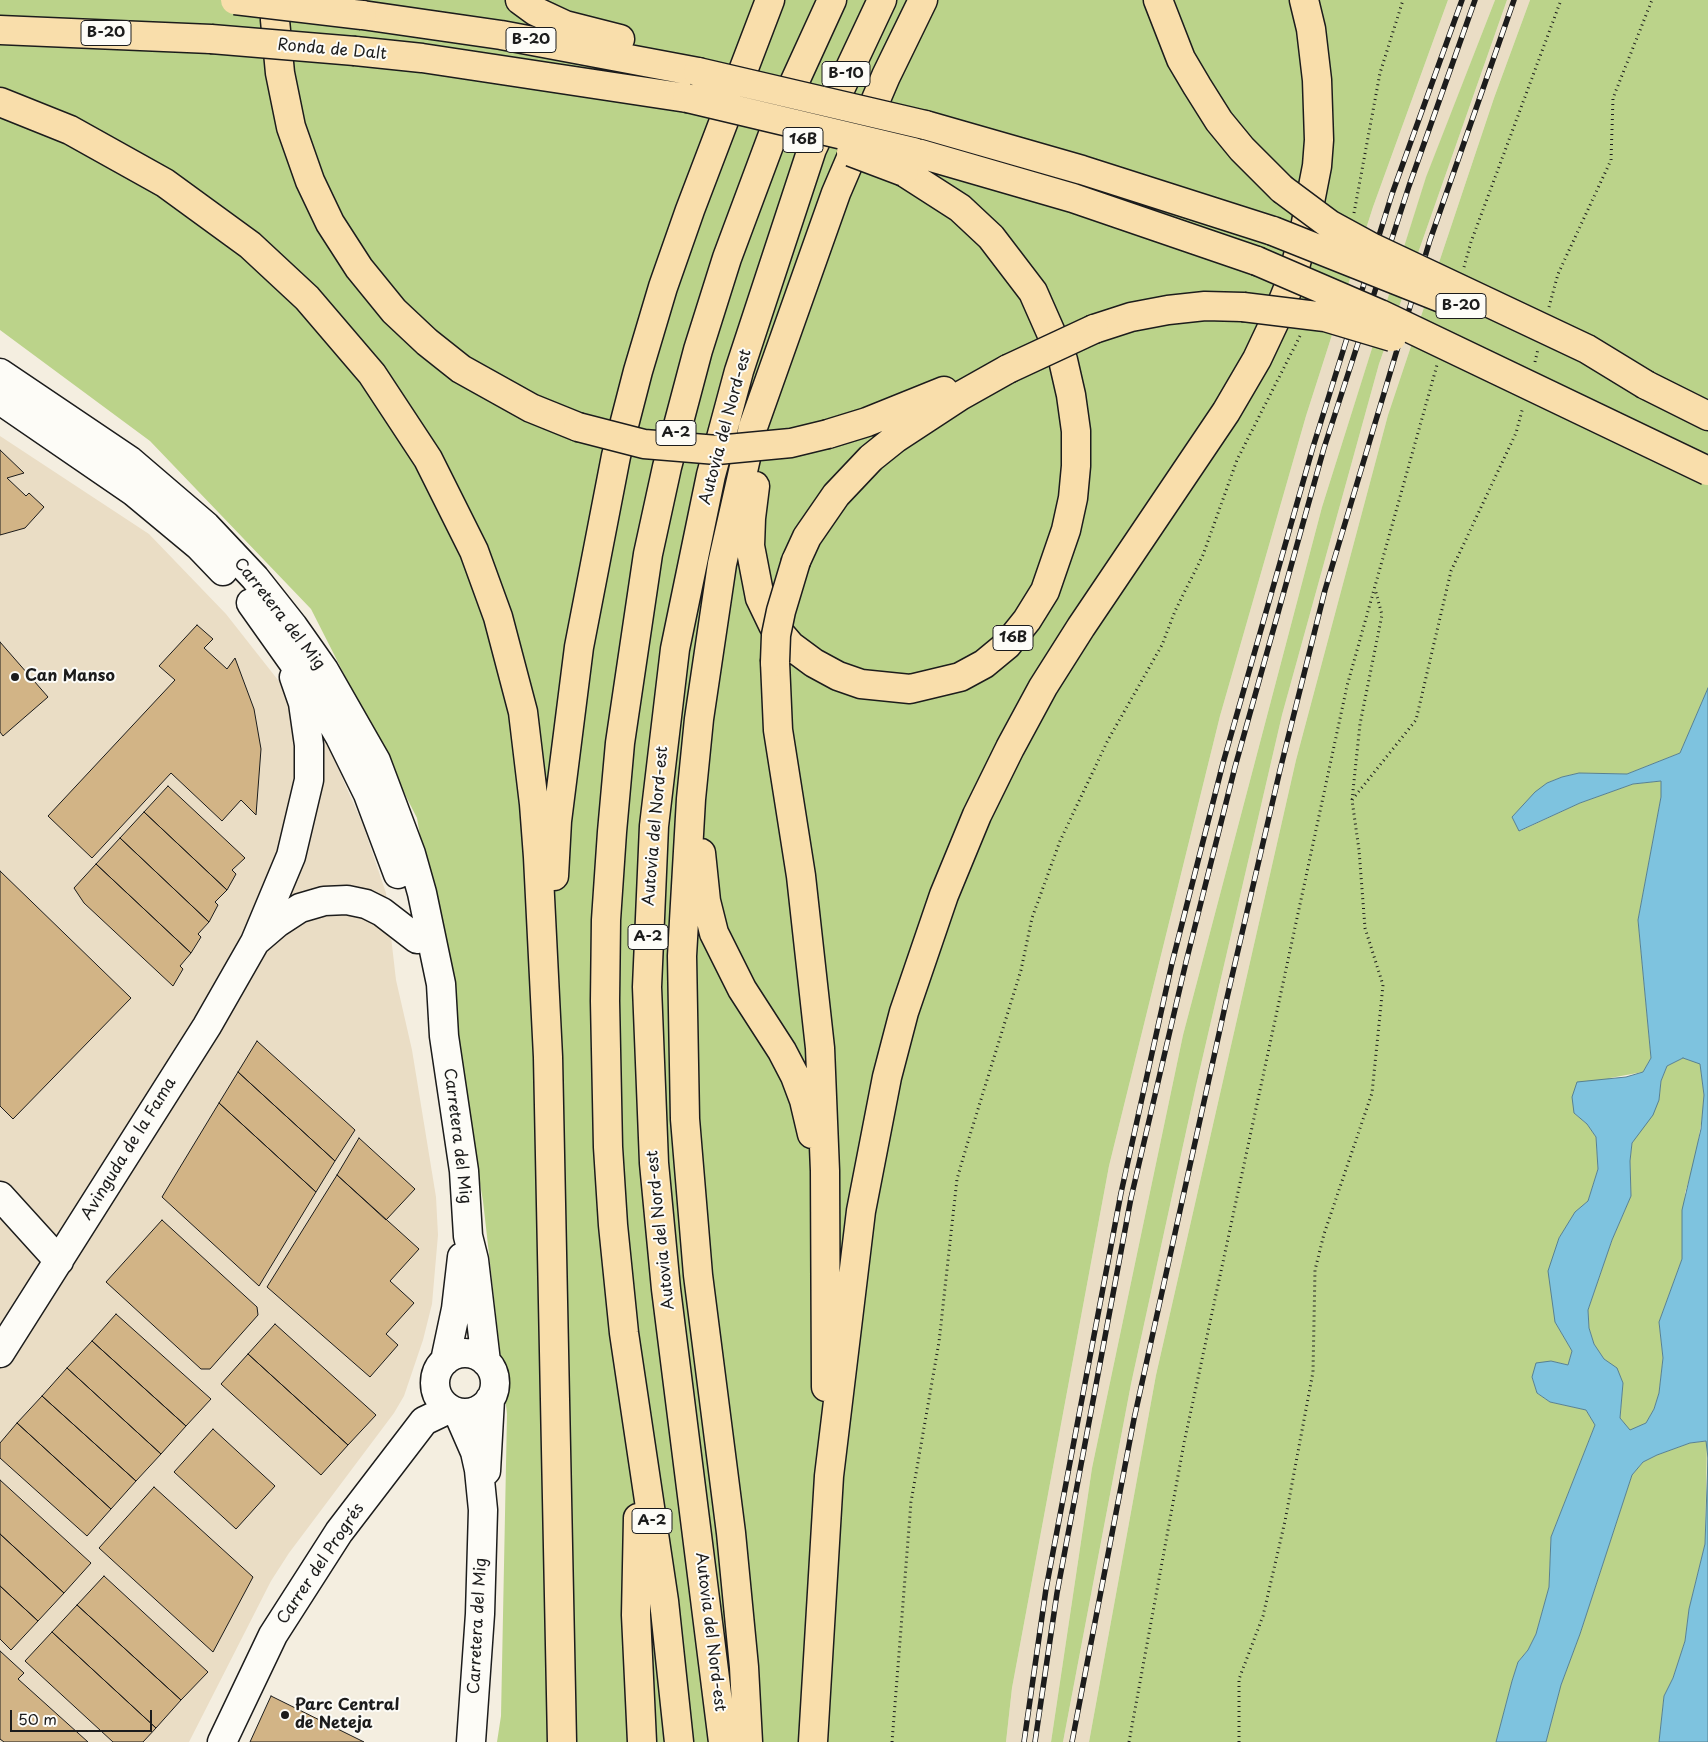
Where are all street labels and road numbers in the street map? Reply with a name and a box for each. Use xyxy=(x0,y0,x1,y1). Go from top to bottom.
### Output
road number: B-20 xyxy=(81,20,131,46)
road number: B-20 xyxy=(506,28,556,52)
street label: Ronda de Dalt xyxy=(276,36,388,64)
road number: B-10 xyxy=(822,62,870,86)
road number: 16B xyxy=(783,128,823,152)
road number: B-20 xyxy=(1436,294,1486,318)
street label: Autovia del Nord-est xyxy=(696,347,756,507)
road number: A-2 xyxy=(656,420,696,446)
street label: Carretera del Mig xyxy=(229,554,329,674)
road number: 16B xyxy=(993,626,1033,650)
street label: Autovia del Nord-est xyxy=(639,745,673,907)
road number: A-2 xyxy=(628,924,668,950)
street label: Carretera del Mig xyxy=(439,1067,475,1205)
street label: Avinguda de la Fama xyxy=(77,1074,181,1224)
street label: Autovia del Nord-est xyxy=(643,1149,679,1311)
street label: Carrer del Progrés xyxy=(273,1500,369,1628)
road number: A-2 xyxy=(632,1508,672,1534)
street label: Autovia del Nord-est xyxy=(691,1551,729,1713)
street label: Carretera del Mig xyxy=(465,1557,491,1695)

